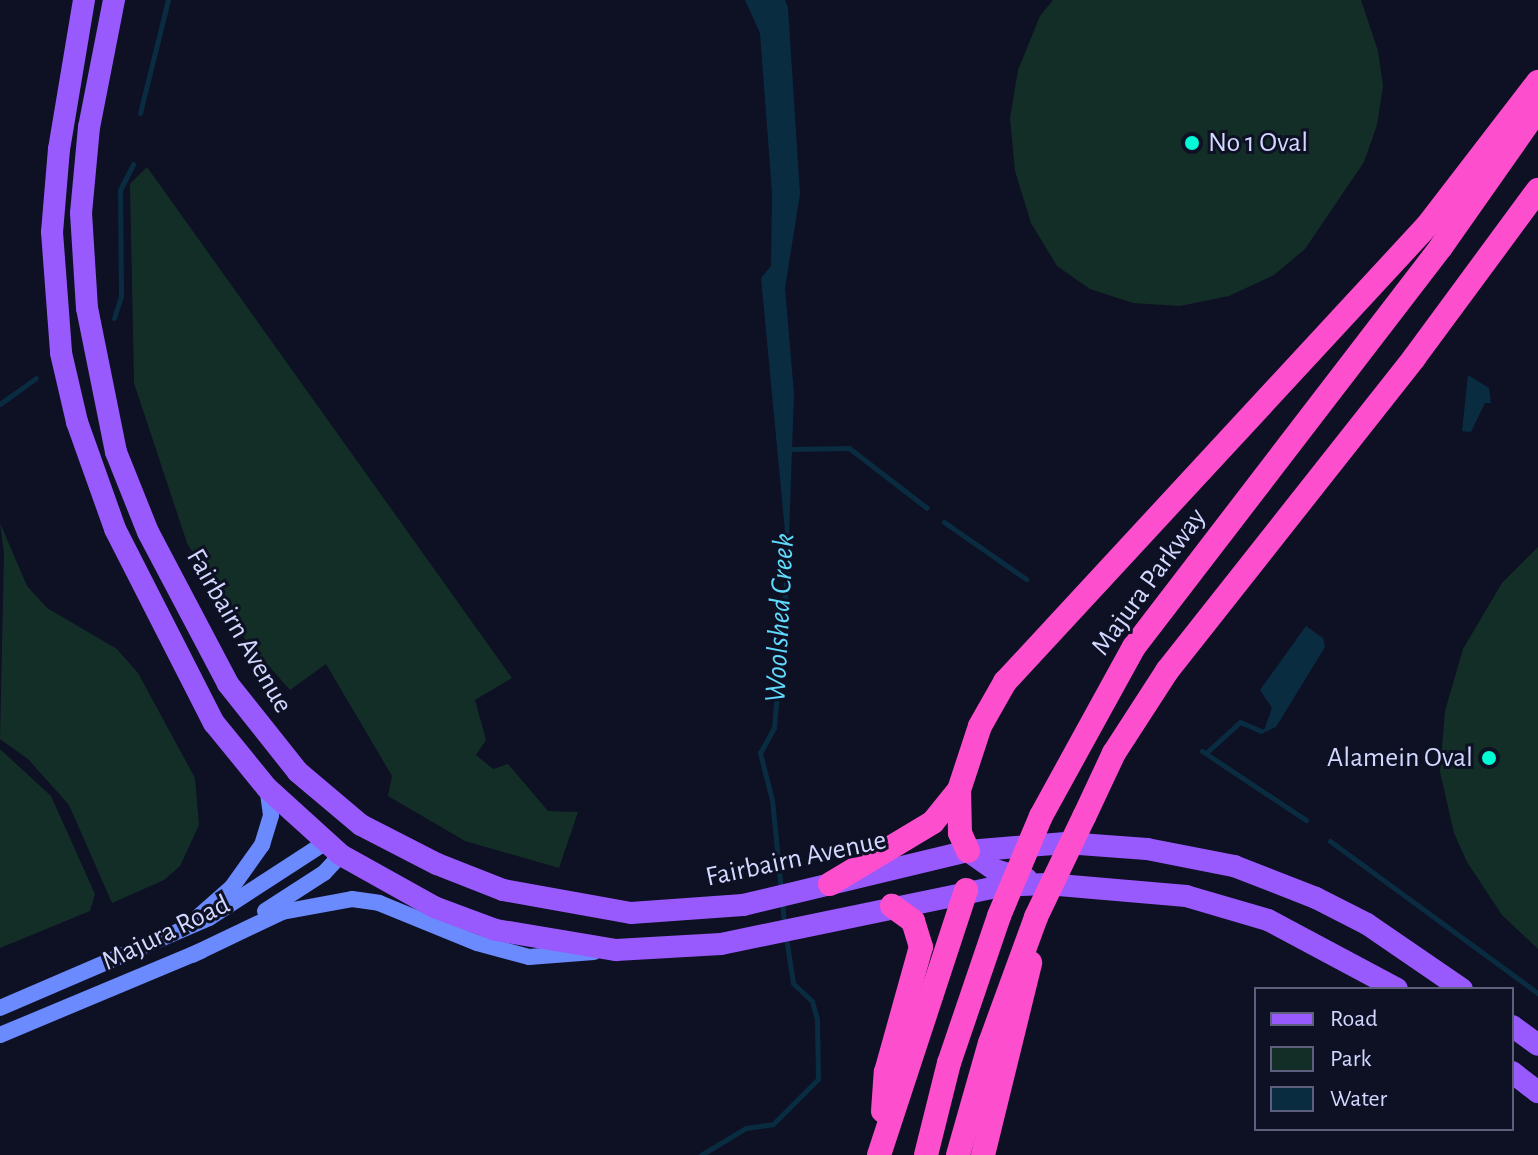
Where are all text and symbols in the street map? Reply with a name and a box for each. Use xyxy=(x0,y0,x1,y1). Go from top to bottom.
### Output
place label: No 1 Oval xyxy=(1208,126,1308,160)
marker: No 1 Oval xyxy=(1183,134,1201,152)
street label: Majura Parkway xyxy=(1084,502,1214,662)
water label: Woolshed Creek xyxy=(758,533,802,703)
street label: Fairbairn Avenue xyxy=(178,543,300,719)
place label: Alamein Oval xyxy=(1327,741,1473,775)
marker: Alamein Oval xyxy=(1480,749,1498,767)
street label: Fairbairn Avenue xyxy=(703,823,889,895)
street label: Majura Road xyxy=(97,888,235,978)
legend xyxy=(1254,987,1514,1131)
text: Road xyxy=(1330,1007,1378,1031)
text: Park xyxy=(1330,1047,1371,1071)
text: Water xyxy=(1330,1087,1387,1111)

